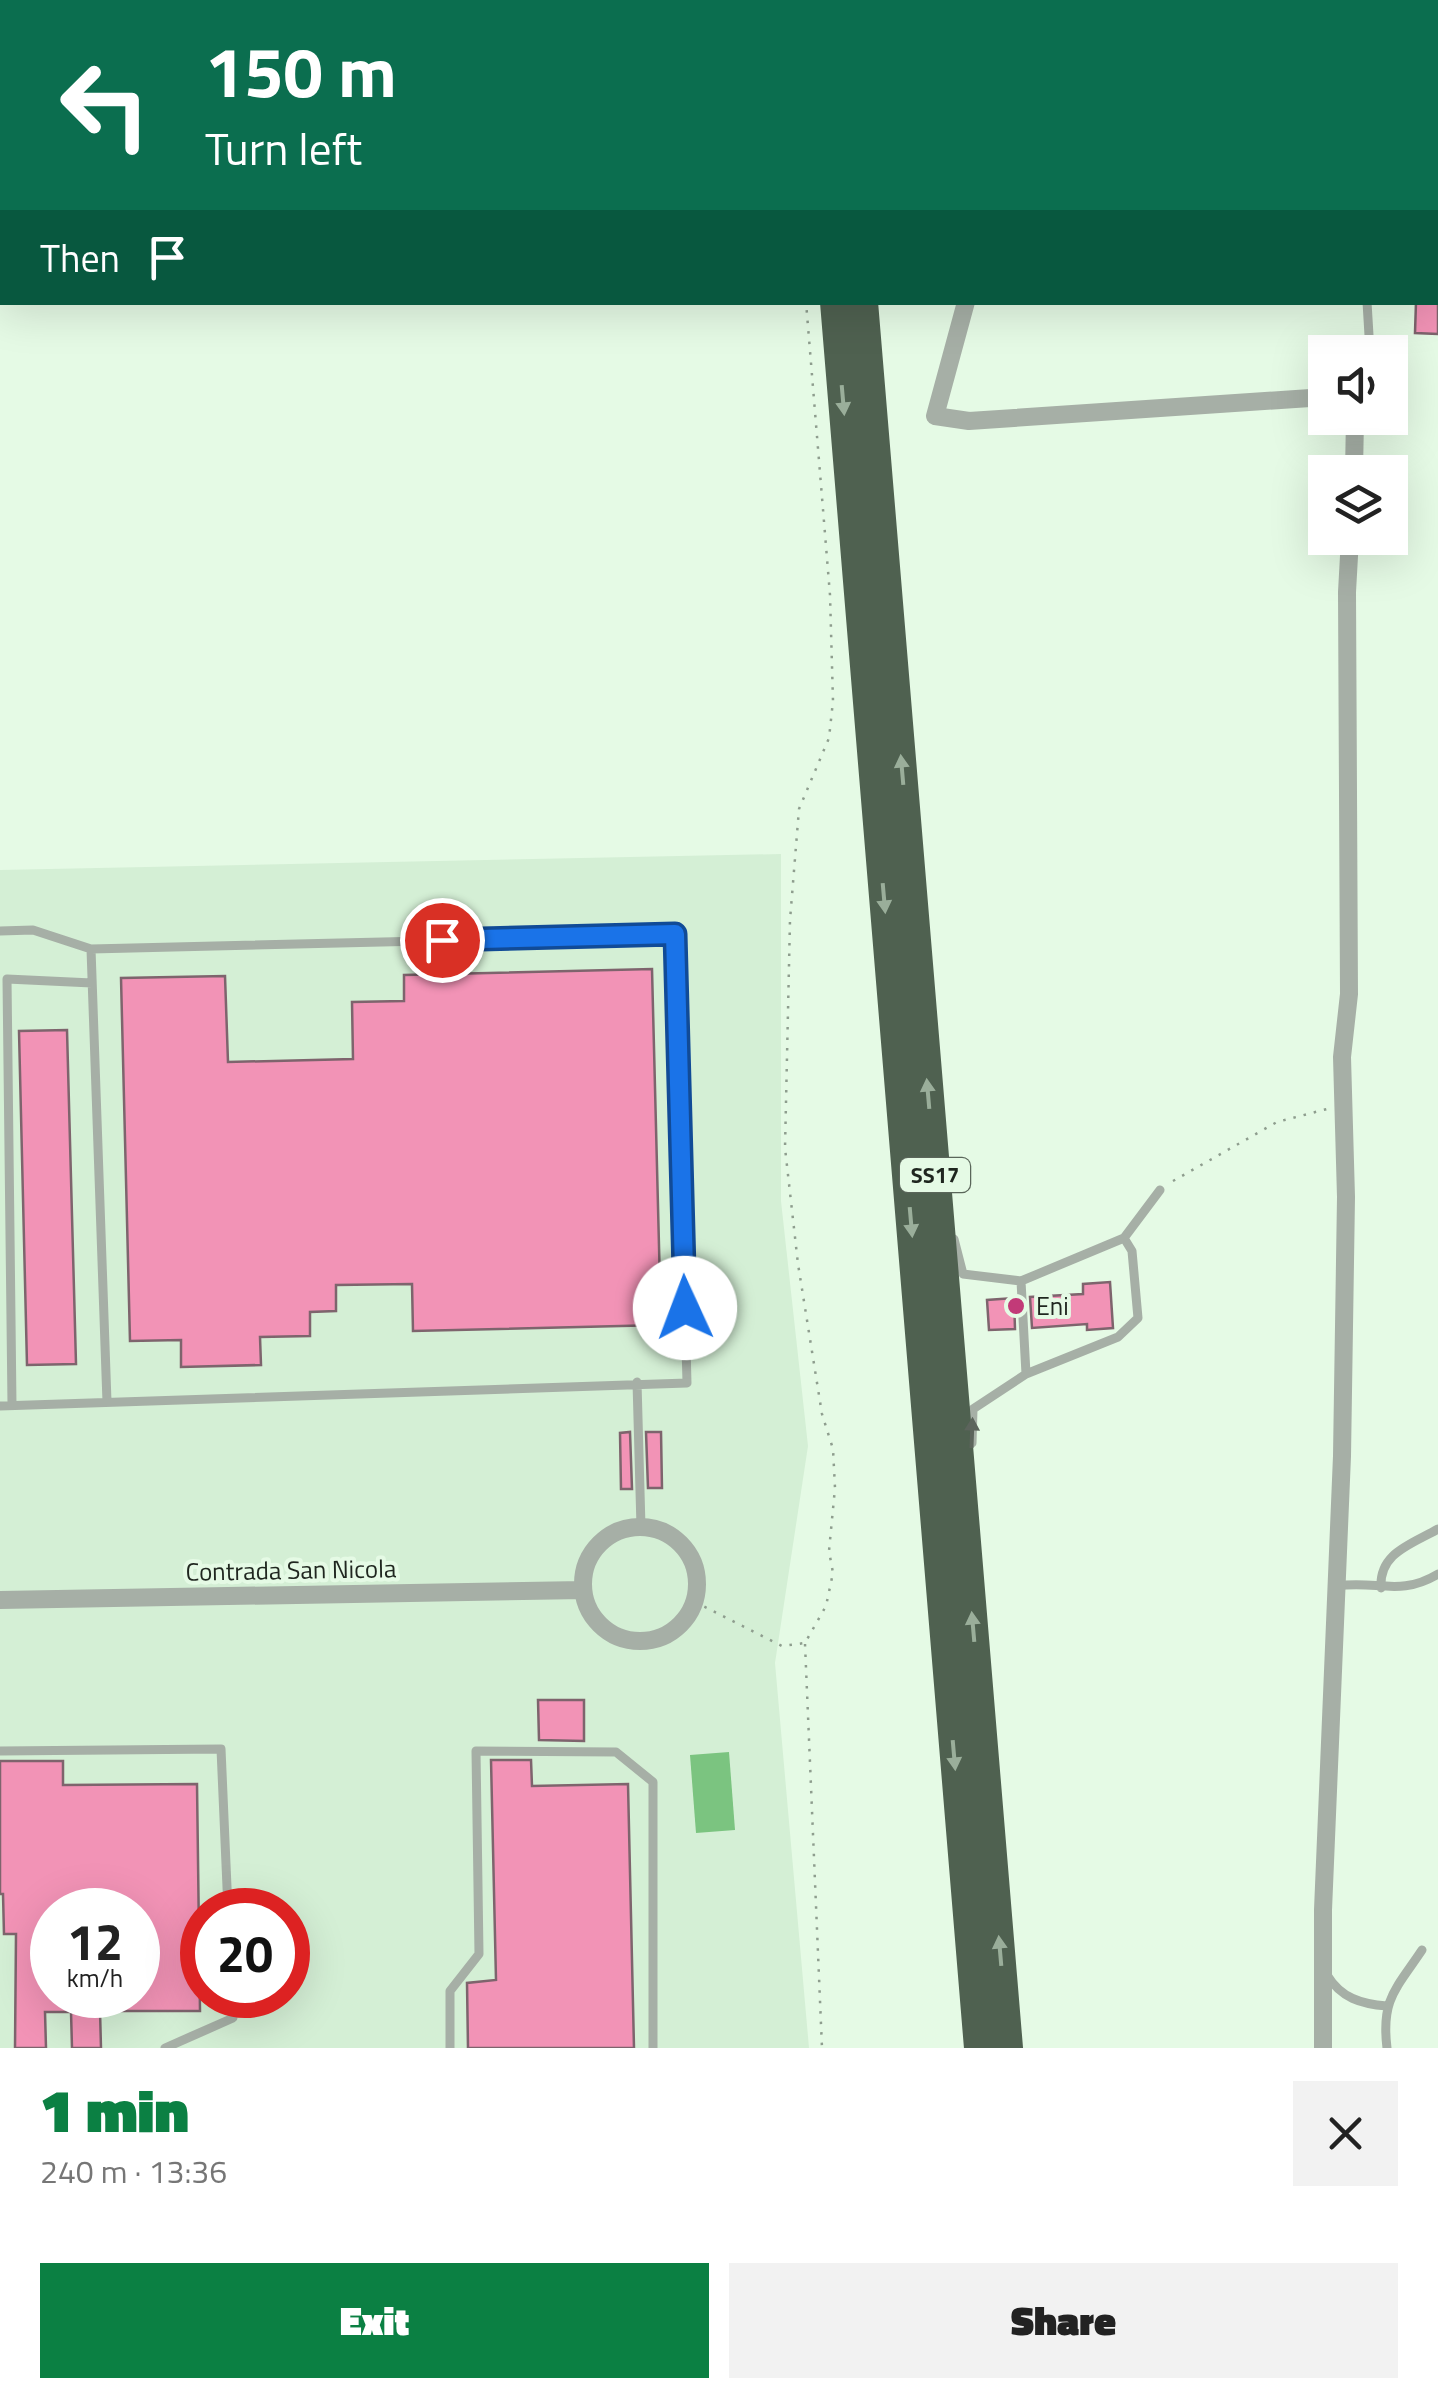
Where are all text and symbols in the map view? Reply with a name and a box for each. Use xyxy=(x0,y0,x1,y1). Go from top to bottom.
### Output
text: 150 m xyxy=(205,18,397,124)
icon: left xyxy=(40,40,170,170)
text: Turn left xyxy=(205,114,362,182)
text: Then xyxy=(40,229,120,287)
icon: arrive xyxy=(140,230,195,285)
map controls xyxy=(1308,335,1408,555)
button: sound xyxy=(1308,335,1408,435)
one-way arrow xyxy=(836,384,852,416)
button: layers xyxy=(1308,455,1408,555)
one-way arrow xyxy=(893,753,909,785)
one-way arrow xyxy=(877,883,893,914)
pin xyxy=(400,898,485,983)
icon: arrive xyxy=(415,913,470,968)
one-way arrow xyxy=(920,1077,936,1109)
road number: SS17 xyxy=(900,1158,970,1192)
one-way arrow xyxy=(903,1206,919,1238)
position arrow xyxy=(633,1256,737,1360)
place label: Eni xyxy=(1036,1287,1069,1325)
marker: Eni xyxy=(1005,1295,1027,1317)
one-way arrow xyxy=(964,1416,980,1448)
street label: Contrada San Nicola xyxy=(185,1549,397,1591)
one-way arrow xyxy=(964,1610,980,1642)
one-way arrow xyxy=(947,1740,963,1772)
speed limit sign: 20 xyxy=(180,1888,310,2018)
text: 12 xyxy=(67,1903,123,1979)
one-way arrow xyxy=(991,1934,1007,1966)
text: km/h xyxy=(67,1959,123,1997)
text: 1 min xyxy=(40,2064,189,2155)
button: close xyxy=(1293,2081,1398,2186)
text: 240 m · 13:36 xyxy=(40,2147,227,2195)
button: Exit xyxy=(40,2263,709,2378)
button: Share xyxy=(729,2263,1398,2378)

